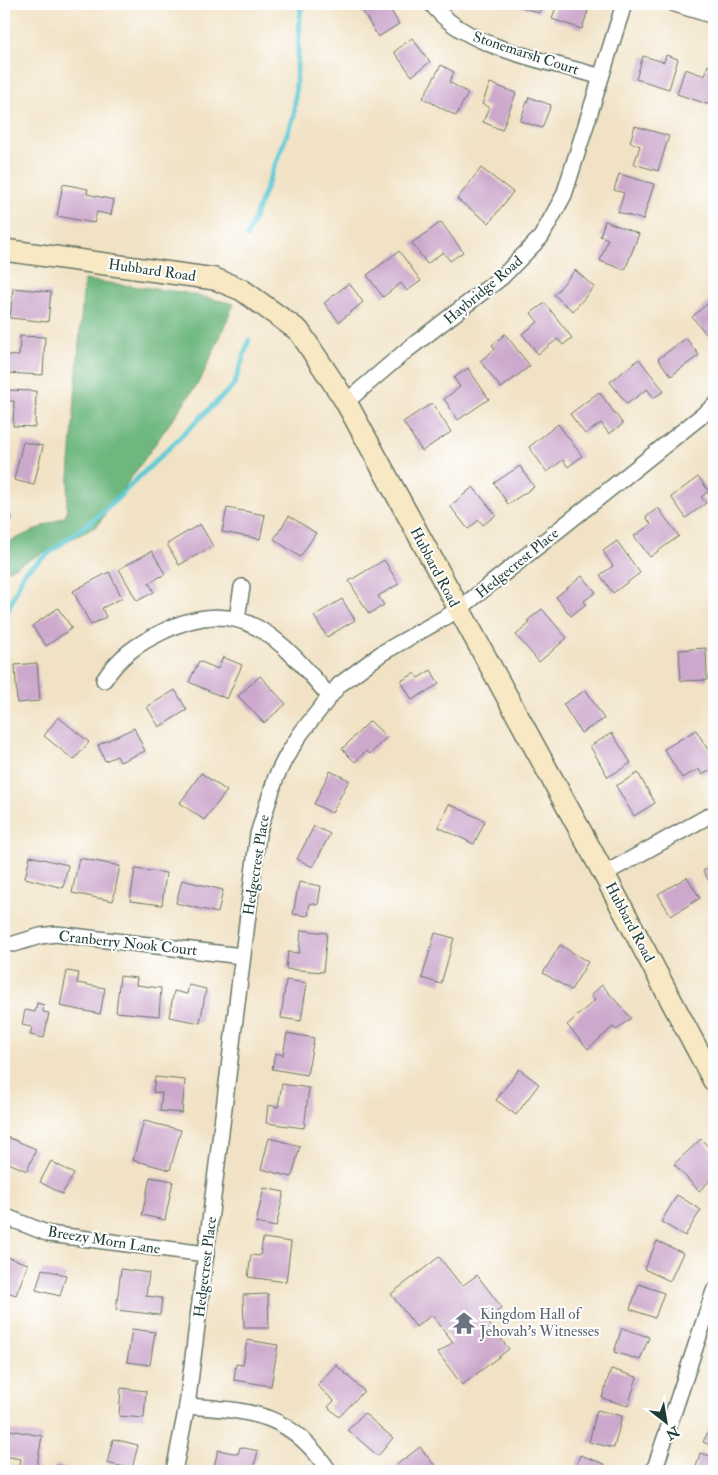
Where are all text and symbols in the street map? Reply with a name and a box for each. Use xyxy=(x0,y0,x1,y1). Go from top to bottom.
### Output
street label: Stonemarsh Court xyxy=(470,27,581,80)
street label: Haybridge Road xyxy=(440,251,527,329)
street label: Hubbard Road xyxy=(107,255,198,286)
street label: Hubbard Road xyxy=(405,524,464,611)
street label: Hedgecrest Place xyxy=(472,524,563,603)
street label: Hedgecrest Place xyxy=(239,813,274,917)
street label: Hubbard Road xyxy=(600,879,659,966)
street label: Cranberry Nook Court xyxy=(58,927,198,960)
street label: Hedgecrest Place xyxy=(190,1215,221,1319)
street label: Breezy Morn Lane xyxy=(46,1222,162,1259)
place label: Kingdom Hall of Jehovah’s Witnesses xyxy=(479,1305,599,1342)
temple icon: Kingdom Hall of Jehovah’s Witnesses xyxy=(451,1310,477,1336)
north arrow xyxy=(640,1398,690,1448)
text: N xyxy=(662,1422,683,1443)

